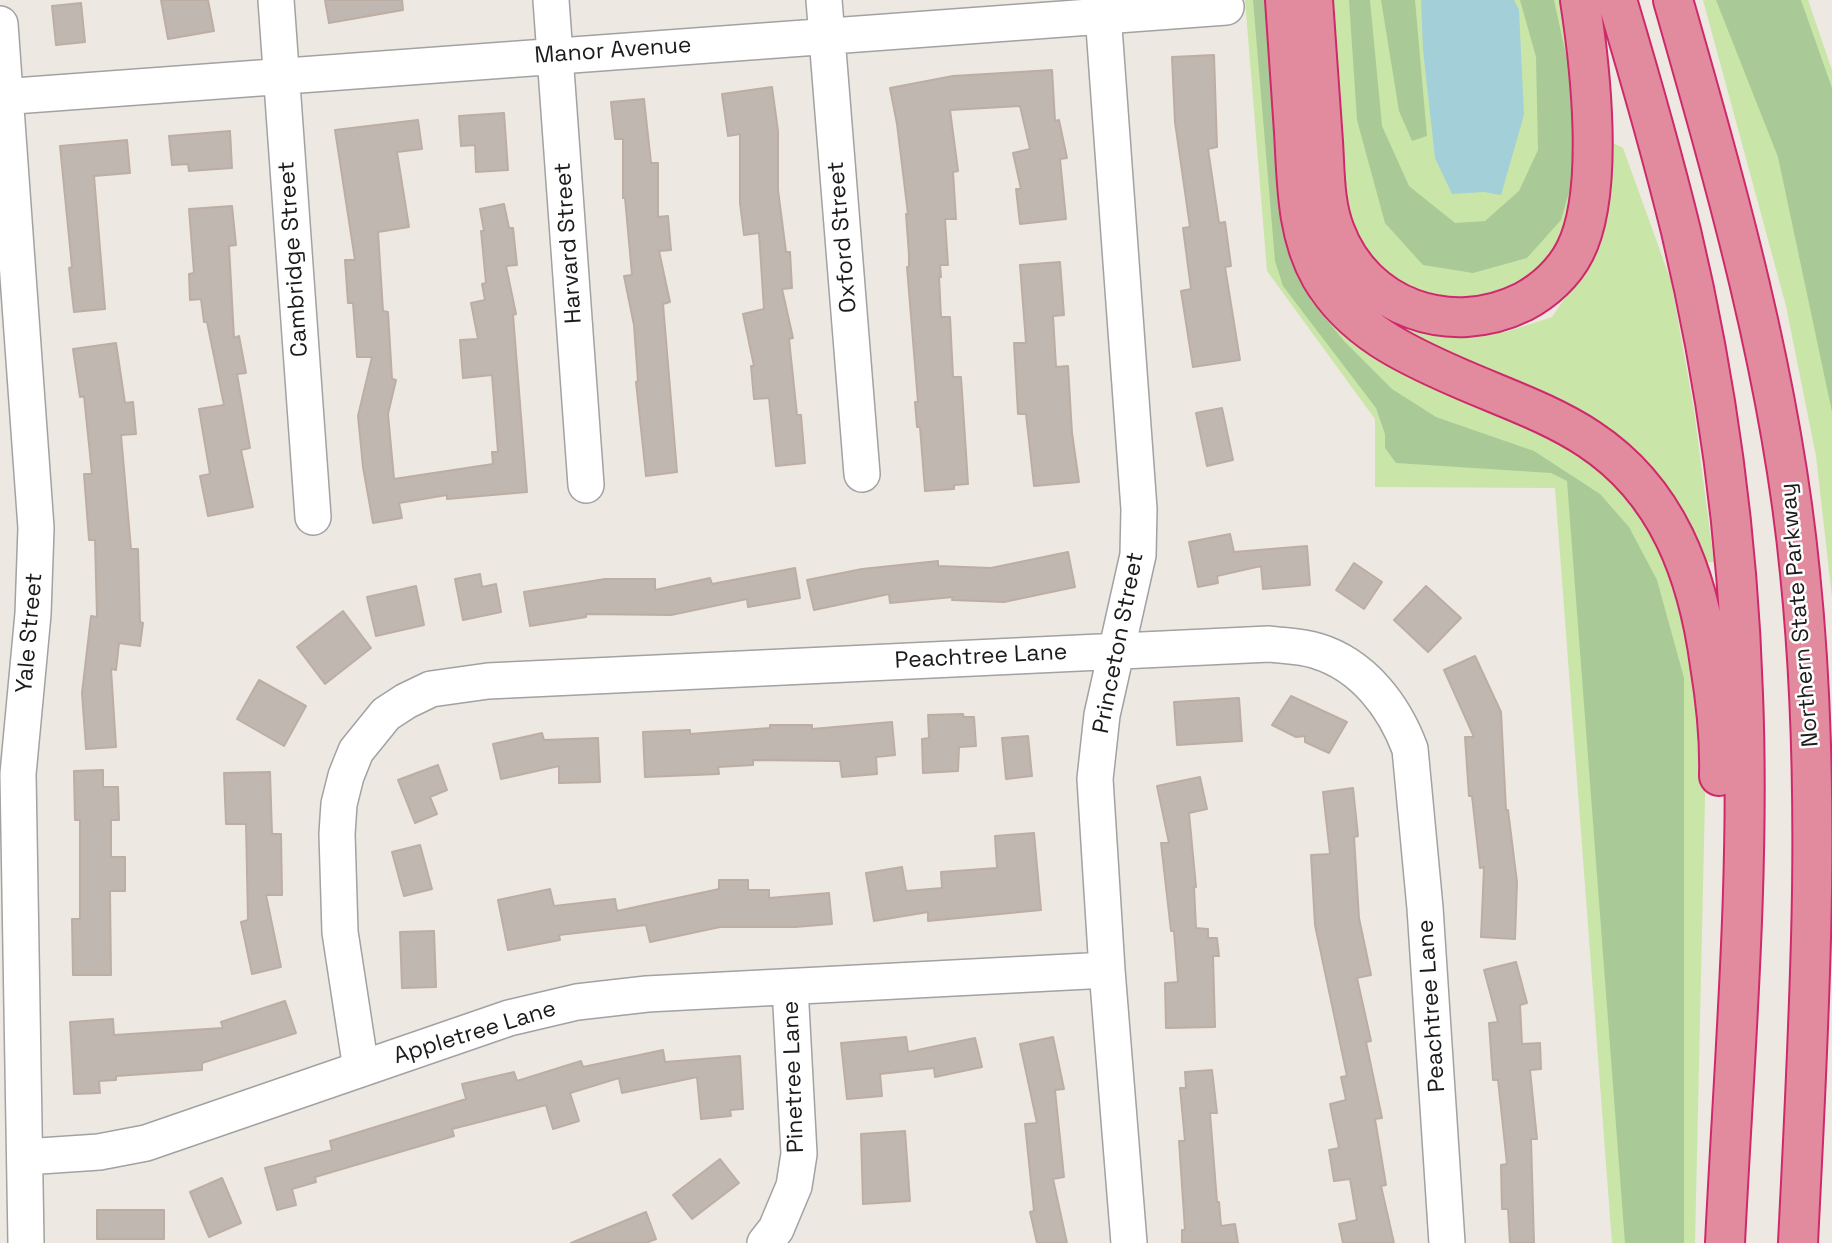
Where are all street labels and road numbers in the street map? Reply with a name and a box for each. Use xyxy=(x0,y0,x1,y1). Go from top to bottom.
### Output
street label: Manor Avenue xyxy=(534,32,692,70)
street label: Cambridge Street xyxy=(273,160,315,358)
street label: Oxford Street xyxy=(823,160,863,314)
street label: Harvard Street xyxy=(550,161,588,325)
street label: Northern State Parkway xyxy=(1775,482,1825,748)
street label: Princeton Street xyxy=(1088,550,1150,736)
street label: Yale Street xyxy=(11,572,49,694)
street label: Peachtree Lane xyxy=(894,639,1068,675)
street label: Peachtree Lane xyxy=(1412,919,1452,1093)
street label: Appletree Lane xyxy=(390,995,560,1071)
street label: Pinetree Lane xyxy=(778,1000,810,1154)

